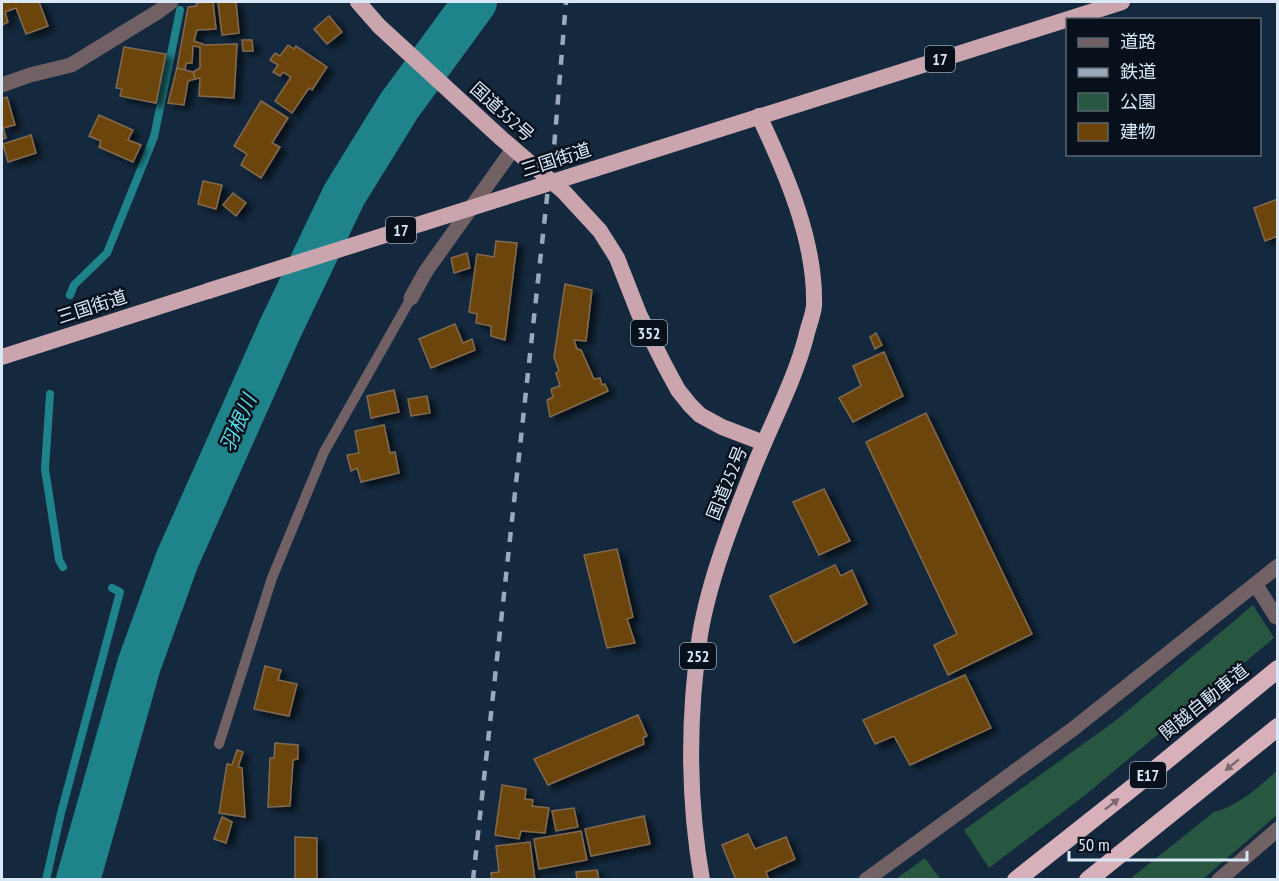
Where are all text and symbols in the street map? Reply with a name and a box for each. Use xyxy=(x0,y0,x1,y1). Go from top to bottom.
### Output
legend xyxy=(1066,18,1261,156)
text: 道路 xyxy=(1120,30,1156,53)
road number: 17 xyxy=(925,46,955,72)
text: 鉄道 xyxy=(1120,60,1156,83)
street label: 国道352号 xyxy=(466,77,539,146)
text: 公園 xyxy=(1120,90,1156,113)
text: 建物 xyxy=(1120,120,1156,143)
street label: 三国街道 xyxy=(518,137,594,182)
road number: 17 xyxy=(386,217,416,243)
street label: 三国街道 xyxy=(54,284,130,329)
road number: 352 xyxy=(631,320,667,346)
water label: 羽根川 xyxy=(214,388,263,456)
street label: 国道252号 xyxy=(701,442,752,523)
road number: 252 xyxy=(680,643,716,669)
street label: 関越自動車道 xyxy=(1154,659,1253,745)
one-way arrow xyxy=(1224,758,1240,771)
road number: E17 xyxy=(1130,762,1166,788)
one-way arrow xyxy=(1104,799,1119,811)
scale bar xyxy=(1069,824,1248,862)
text: 50 m xyxy=(1078,833,1110,856)

